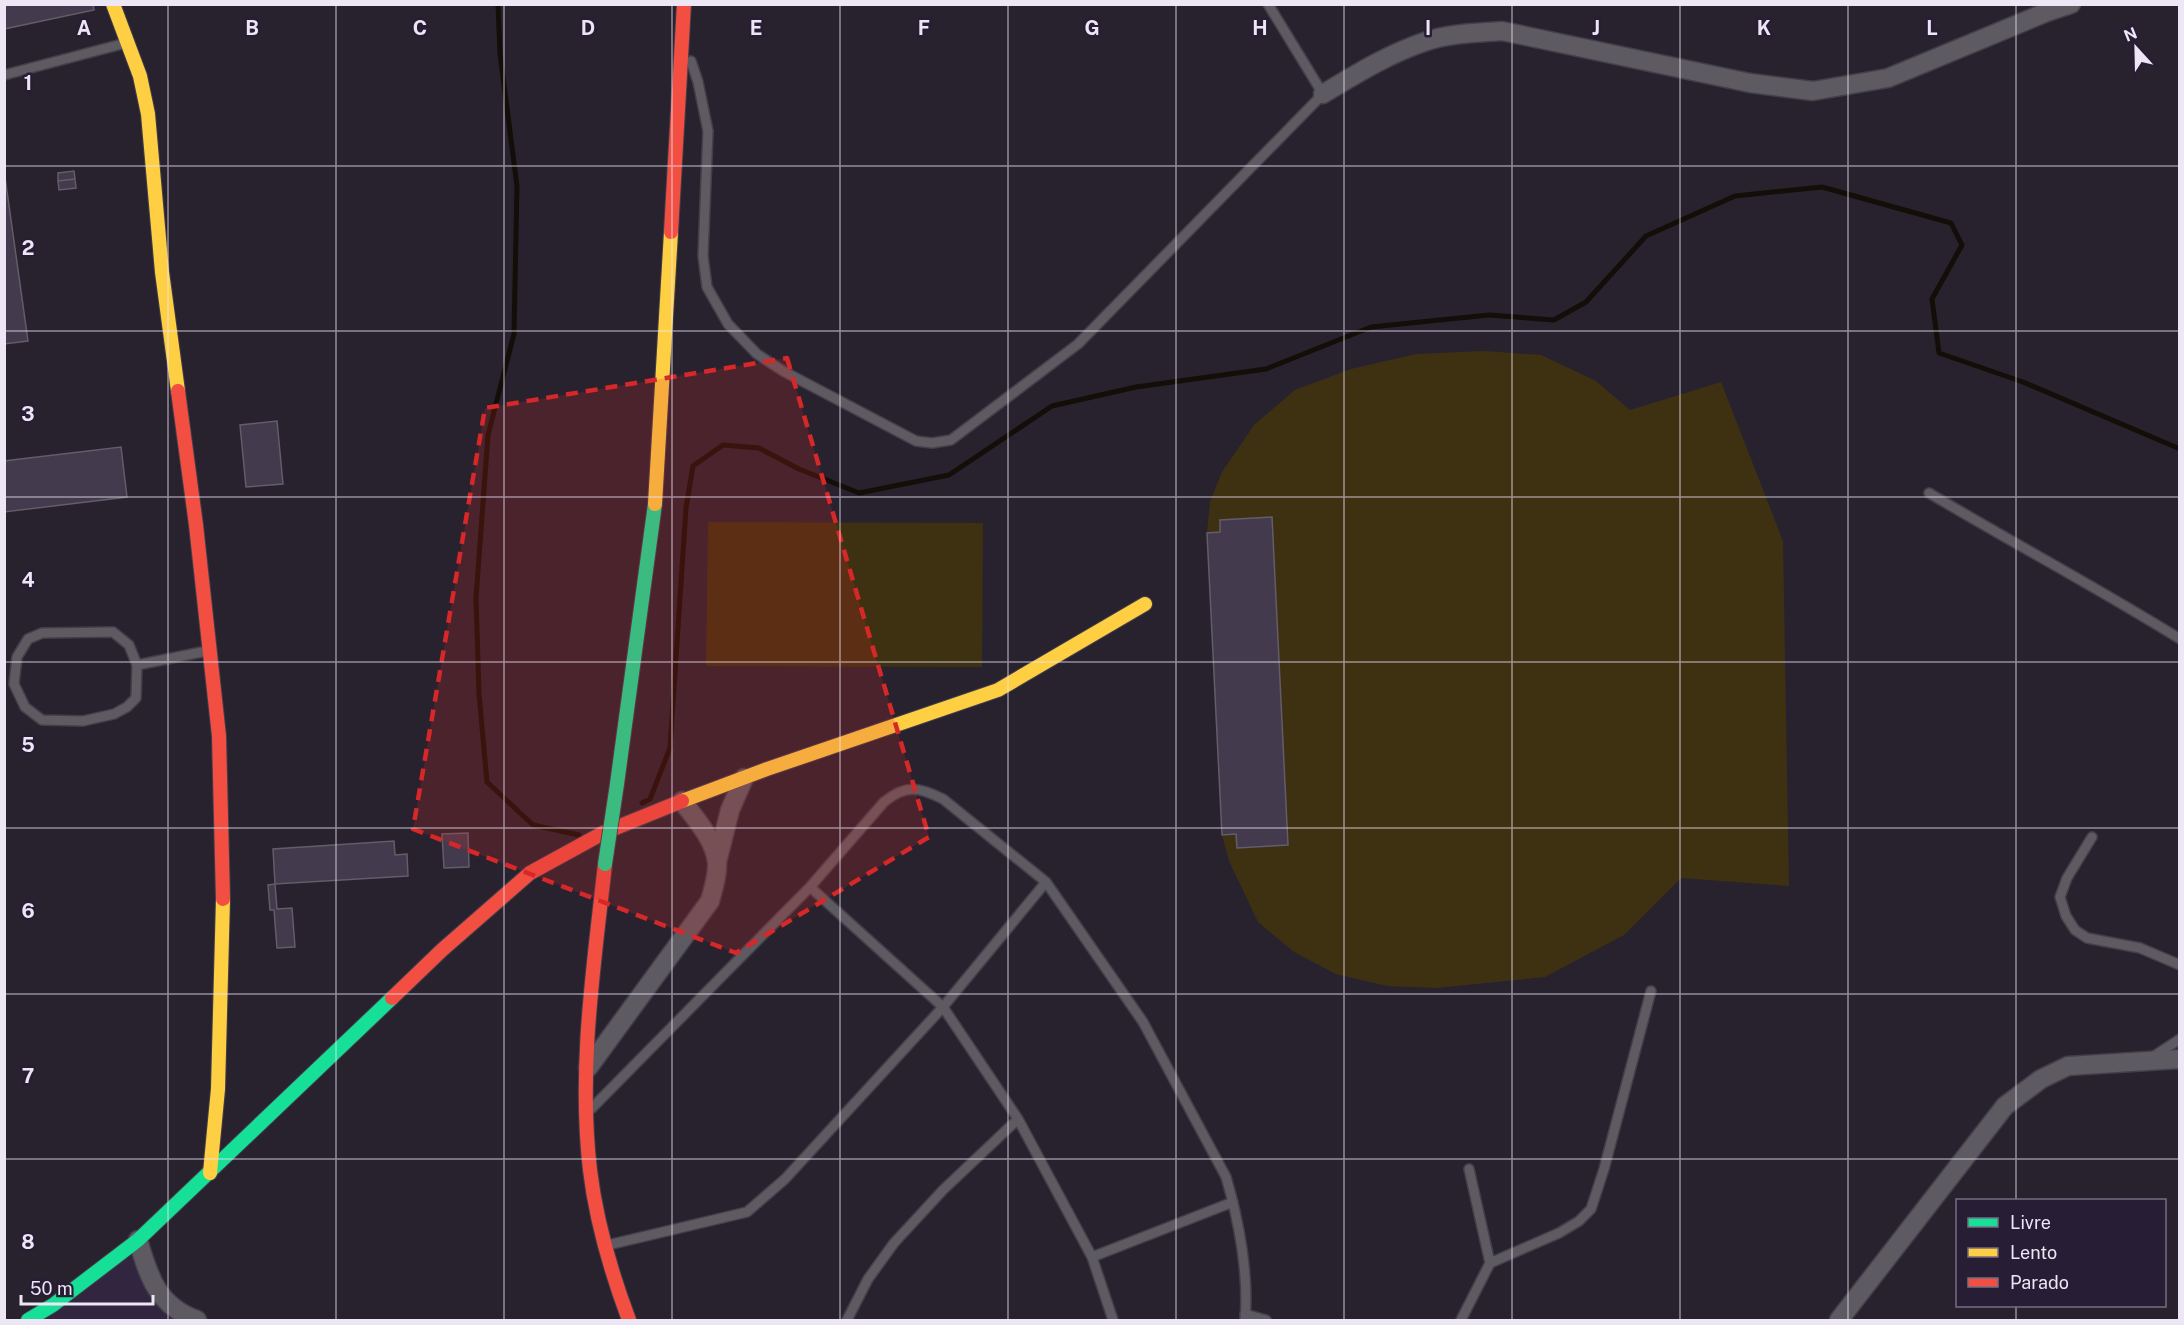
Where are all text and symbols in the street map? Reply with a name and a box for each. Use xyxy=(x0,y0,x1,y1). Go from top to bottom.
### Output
text: A xyxy=(77,16,91,40)
text: B xyxy=(245,16,259,40)
text: C xyxy=(413,16,427,40)
text: D xyxy=(581,16,595,40)
text: E xyxy=(750,16,762,40)
text: F xyxy=(918,16,930,40)
text: G xyxy=(1084,16,1100,40)
text: H xyxy=(1252,16,1268,40)
text: I xyxy=(1425,16,1431,40)
text: J xyxy=(1592,16,1600,40)
text: K xyxy=(1757,16,1771,40)
text: L xyxy=(1926,16,1938,40)
north arrow xyxy=(2106,18,2166,78)
text: N xyxy=(2121,23,2140,46)
text: 1 xyxy=(24,71,32,95)
text: 2 xyxy=(22,236,34,260)
text: 3 xyxy=(21,402,35,426)
text: 4 xyxy=(21,568,35,592)
text: 5 xyxy=(21,733,35,757)
text: 6 xyxy=(21,899,35,923)
text: 7 xyxy=(22,1064,34,1088)
legend xyxy=(1956,1199,2166,1307)
text: Livre xyxy=(2010,1212,2051,1233)
text: 8 xyxy=(21,1230,35,1254)
text: Lento xyxy=(2010,1242,2057,1263)
scale bar xyxy=(21,1268,153,1306)
text: Parado xyxy=(2010,1272,2069,1293)
text: 50 m xyxy=(30,1278,73,1299)

